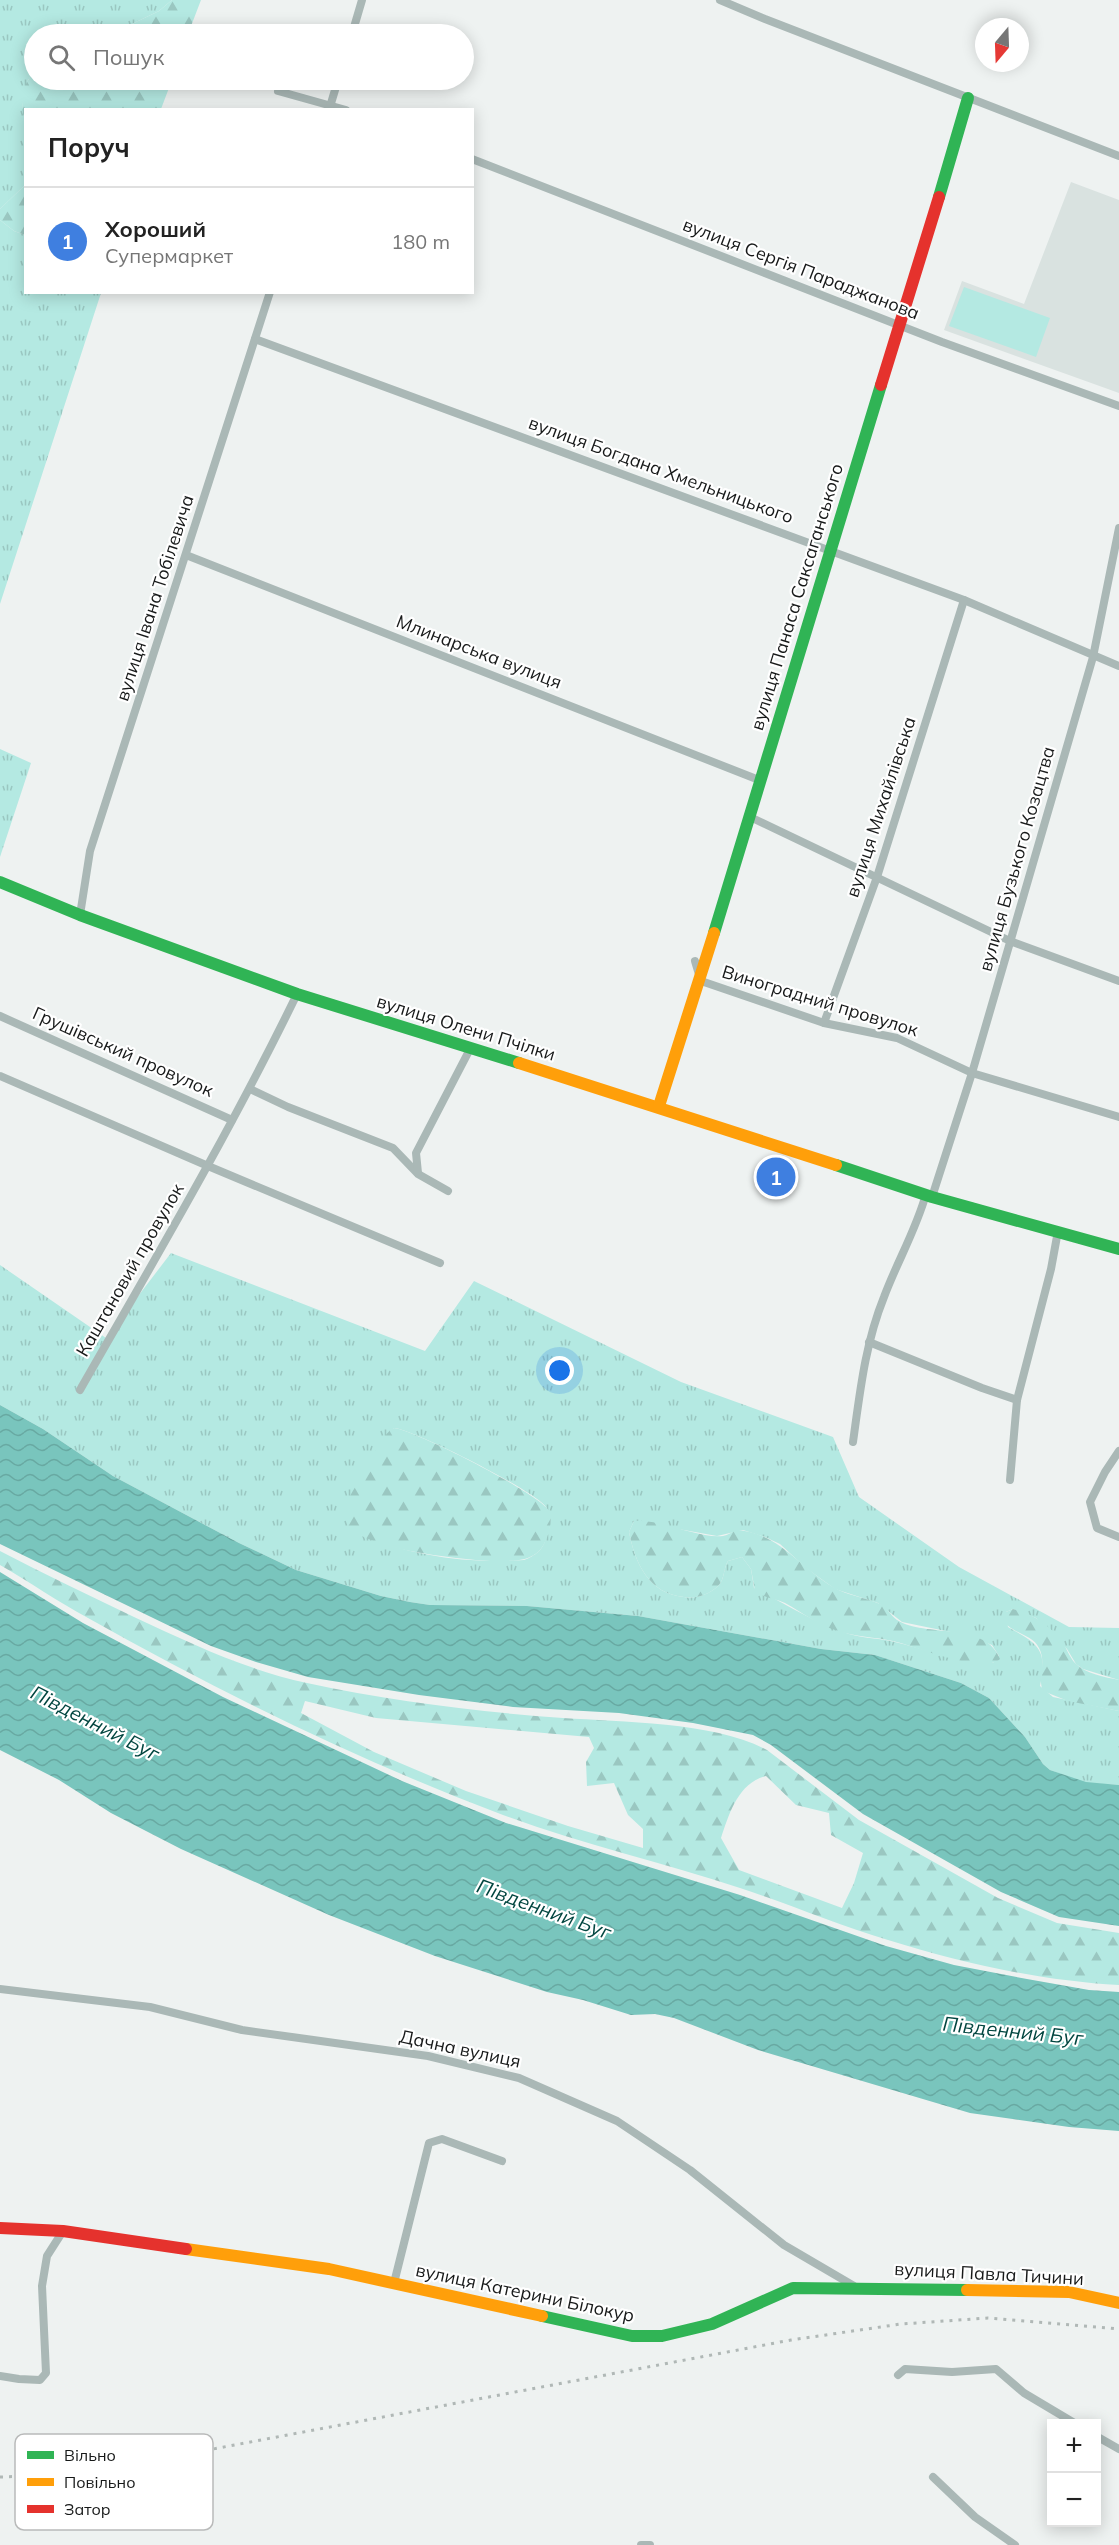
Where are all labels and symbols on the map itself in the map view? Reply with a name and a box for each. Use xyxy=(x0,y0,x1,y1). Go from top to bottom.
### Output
north arrow xyxy=(975,18,1029,72)
street label: вулиця Сергія Параджанова xyxy=(680,213,923,324)
street label: вулиця Богдана Хмельницького xyxy=(526,411,797,528)
street label: вулиця Панаса Саксаганського xyxy=(745,461,848,733)
street label: вулиця Івана Тобілевича xyxy=(110,492,199,704)
street label: Млинарська вулиця xyxy=(393,609,565,694)
street label: вулиця Михайлівська xyxy=(840,714,921,900)
street label: вулиця Бузького Козацтва xyxy=(973,744,1060,974)
street label: Виноградний провулок xyxy=(719,960,921,1041)
street label: вулиця Олени Пчілки xyxy=(374,989,558,1066)
street label: Грушівський провулок xyxy=(29,1001,217,1102)
pin: 1 xyxy=(756,1154,796,1200)
street label: Каштановий провулок xyxy=(71,1179,189,1360)
your location xyxy=(545,1356,574,1385)
water label: Південний Буг xyxy=(27,1679,165,1766)
water label: Південний Буг xyxy=(474,1873,616,1945)
water label: Південний Буг xyxy=(942,2011,1086,2050)
street label: Дачна вулиця xyxy=(397,2024,523,2073)
street label: вулиця Павла Тичини xyxy=(894,2257,1084,2290)
street label: вулиця Катерини Білокур xyxy=(414,2258,637,2327)
legend xyxy=(15,2434,213,2530)
text: Вільно xyxy=(64,2445,116,2465)
text: Повільно xyxy=(64,2472,135,2492)
text: Затор xyxy=(64,2499,111,2519)

